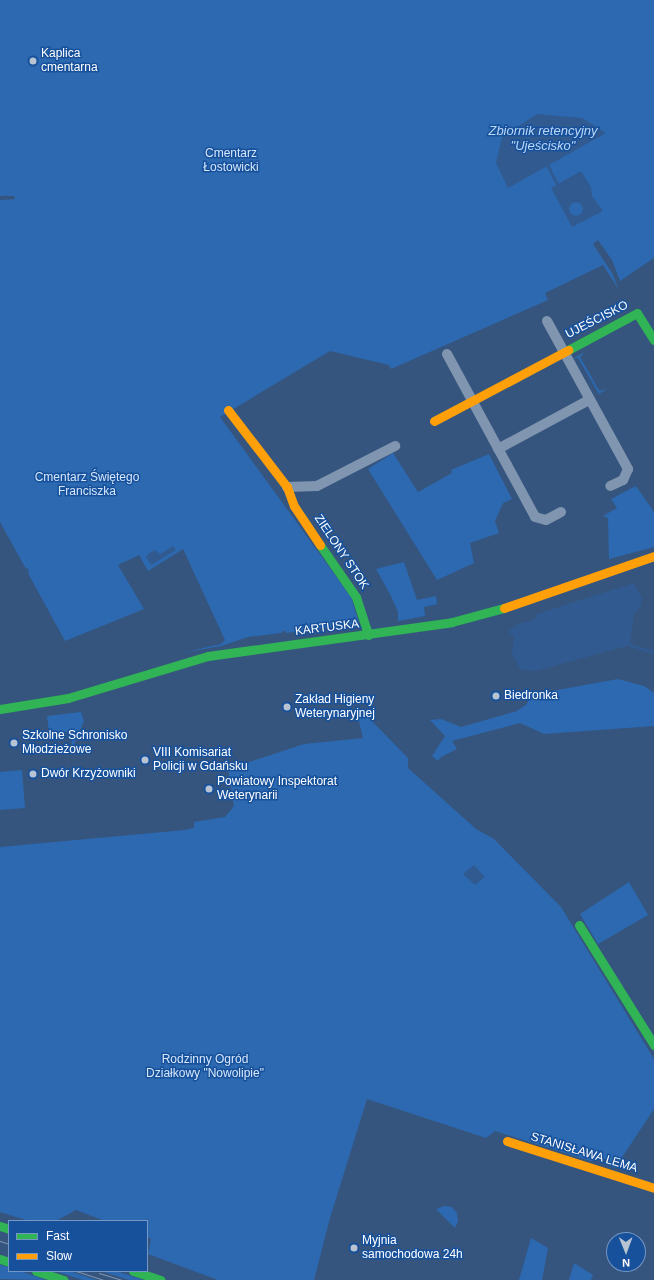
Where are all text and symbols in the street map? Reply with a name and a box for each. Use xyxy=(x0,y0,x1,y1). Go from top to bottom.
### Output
place label: Kaplica cmentarna xyxy=(41,47,98,75)
marker: Kaplica cmentarna xyxy=(28,56,38,66)
water label: Zbiornik retencyjny "Ujeścisko" xyxy=(488,124,598,155)
park label: Cmentarz Łostowicki xyxy=(203,147,259,175)
street label: UJEŚCISKO xyxy=(563,298,631,342)
park label: Cmentarz Świętego Franciszka xyxy=(35,471,139,499)
street label: ZIELONY STOK xyxy=(311,512,371,592)
street label: KARTUSKA xyxy=(294,617,360,639)
place label: Biedronka xyxy=(504,689,558,703)
marker: Biedronka xyxy=(491,691,501,701)
place label: Zakład Higieny Weterynaryjnej xyxy=(295,693,375,721)
marker: Zakład Higieny Weterynaryjnej xyxy=(282,702,292,712)
place label: Szkolne Schronisko Młodzieżowe xyxy=(22,729,127,757)
marker: Szkolne Schronisko Młodzieżowe xyxy=(9,738,19,748)
place label: VIII Komisariat Policji w Gdańsku xyxy=(153,746,248,774)
marker: VIII Komisariat Policji w Gdańsku xyxy=(140,755,150,765)
place label: Dwór Krzyżowniki xyxy=(41,767,136,781)
marker: Dwór Krzyżowniki xyxy=(28,769,38,779)
place label: Powiatowy Inspektorat Weterynarii xyxy=(217,775,337,803)
marker: Powiatowy Inspektorat Weterynarii xyxy=(204,784,214,794)
park label: Rodzinny Ogród Działkowy "Nowolipie" xyxy=(146,1053,264,1081)
street label: STANISŁAWA LEMA xyxy=(529,1130,639,1176)
legend xyxy=(8,1220,148,1272)
text: Fast xyxy=(46,1229,69,1243)
north arrow xyxy=(606,1232,646,1272)
place label: Myjnia samochodowa 24h xyxy=(362,1234,463,1262)
marker: Myjnia samochodowa 24h xyxy=(349,1243,359,1253)
text: Slow xyxy=(46,1249,72,1263)
text: N xyxy=(622,1257,630,1269)

